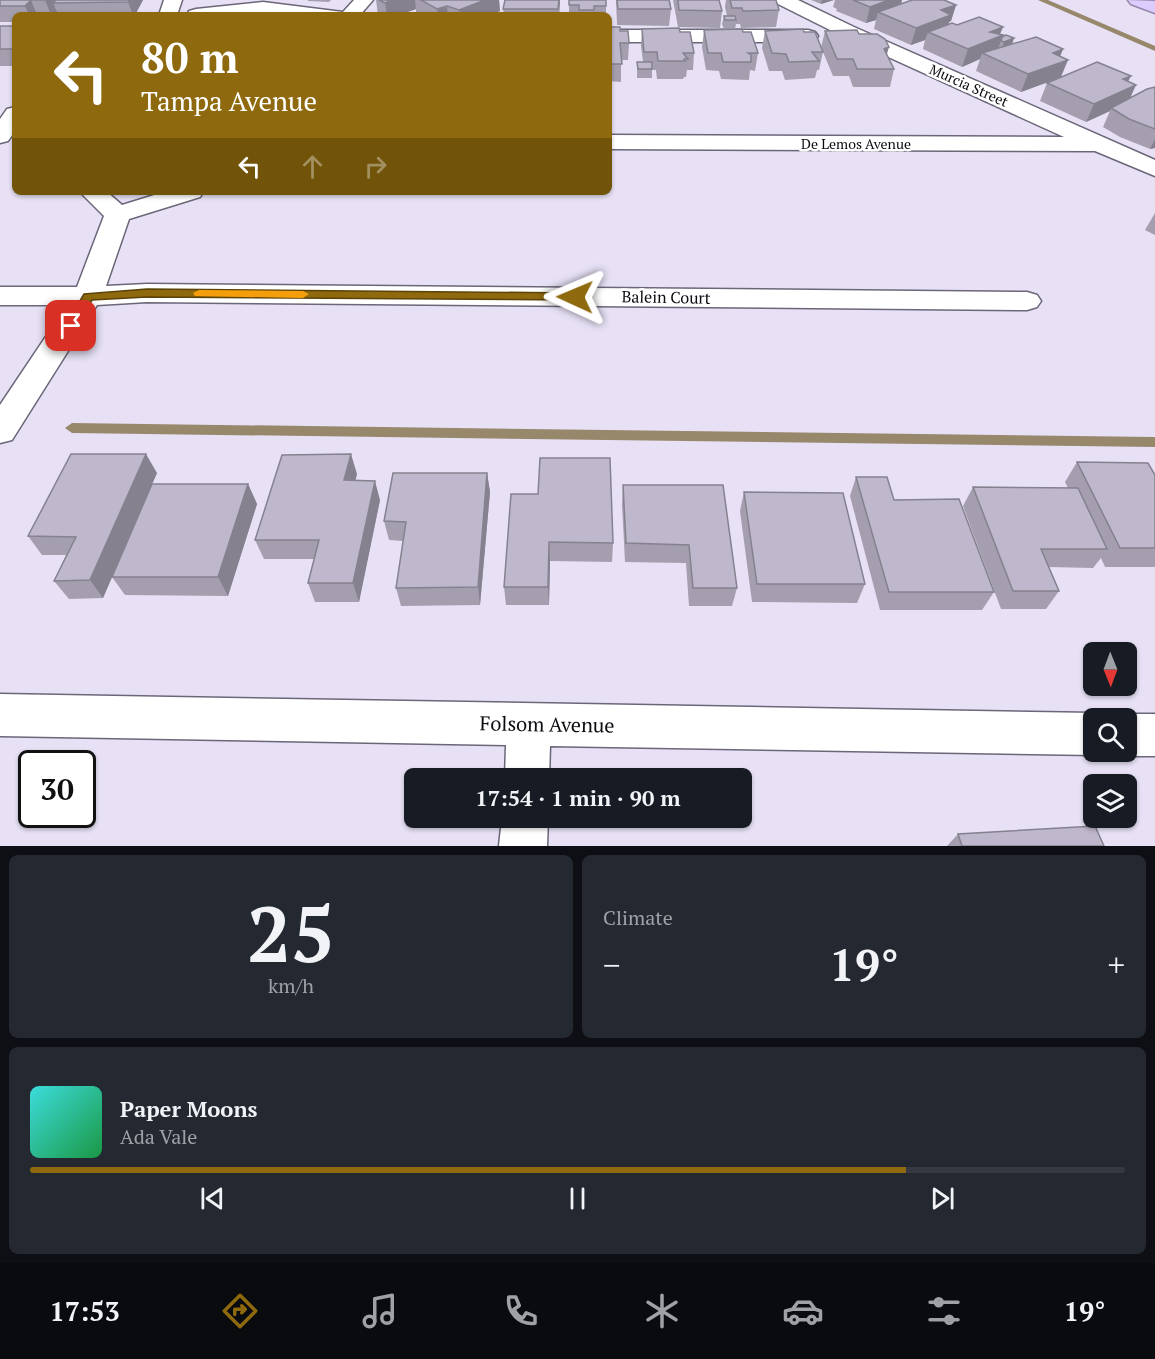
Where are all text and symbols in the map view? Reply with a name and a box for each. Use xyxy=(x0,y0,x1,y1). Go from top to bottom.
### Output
text: 80 m xyxy=(141,29,239,85)
icon: left xyxy=(42,36,120,114)
street label: Murcia Street xyxy=(927,59,1012,111)
text: Tampa Avenue xyxy=(141,83,317,119)
street label: De Lemos Avenue xyxy=(801,134,911,153)
icon: left xyxy=(233,150,266,183)
icon: ahead xyxy=(296,150,329,183)
icon: right xyxy=(359,150,392,183)
position arrow xyxy=(543,265,607,329)
street label: Balein Court xyxy=(621,285,711,309)
pin xyxy=(45,300,96,351)
icon: arrive xyxy=(54,309,87,342)
north arrow xyxy=(1083,642,1137,696)
map controls xyxy=(1083,642,1137,828)
button: search xyxy=(1083,708,1137,762)
street label: Folsom Avenue xyxy=(479,709,615,739)
speed limit sign: 30 xyxy=(18,750,96,828)
button: layers xyxy=(1083,774,1137,828)
text: 17:54 · 1 min · 90 m xyxy=(475,783,681,812)
text: 25 xyxy=(247,881,335,984)
text: Climate xyxy=(603,904,673,931)
text: 19° xyxy=(829,934,899,994)
text: − xyxy=(603,943,621,986)
text: + xyxy=(1107,943,1125,986)
text: km/h xyxy=(268,972,314,999)
text: Paper Moons xyxy=(120,1094,258,1123)
text: Ada Vale xyxy=(120,1123,197,1150)
icon: previous xyxy=(196,1182,229,1215)
icon: pause xyxy=(561,1182,594,1215)
icon: next xyxy=(926,1182,959,1215)
icon: directions xyxy=(219,1290,261,1332)
icon: music xyxy=(359,1290,401,1332)
icon: phone xyxy=(500,1290,542,1332)
icon: climate xyxy=(641,1290,683,1332)
icon: car xyxy=(782,1290,824,1332)
icon: filters xyxy=(923,1290,965,1332)
text: 17:53 xyxy=(49,1293,120,1329)
text: 19° xyxy=(1064,1293,1106,1329)

